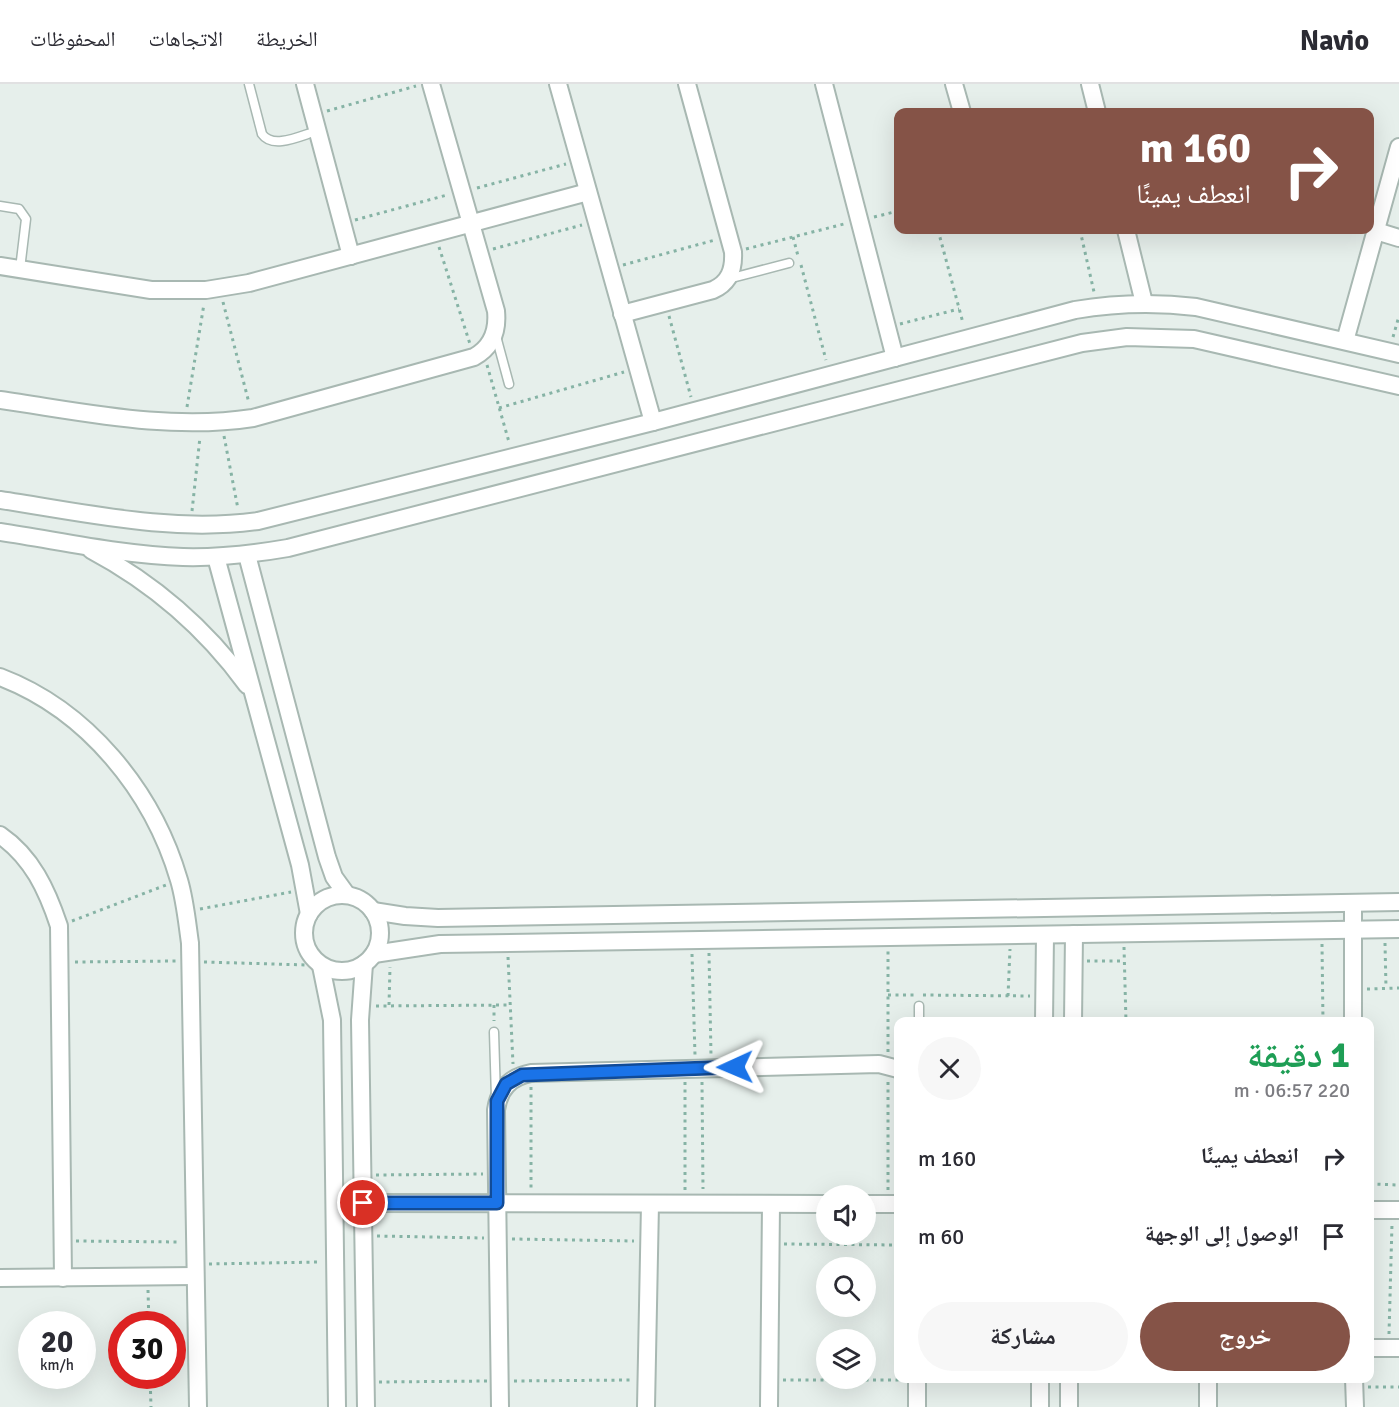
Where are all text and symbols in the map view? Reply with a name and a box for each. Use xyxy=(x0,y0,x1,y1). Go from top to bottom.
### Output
text: Navio xyxy=(1300,24,1369,58)
text: المحفوظات xyxy=(30,26,115,52)
text: الاتجاهات xyxy=(148,26,223,52)
text: الخريطة xyxy=(256,26,318,52)
text: 160 m xyxy=(1140,123,1251,174)
icon: right xyxy=(1272,132,1350,210)
text: انعطف يمينًا xyxy=(1136,178,1251,211)
text: 1 دقيقة xyxy=(1247,1033,1350,1078)
position arrow xyxy=(703,1035,767,1099)
button: close xyxy=(918,1037,981,1100)
text: 220 m · 06:57 xyxy=(1234,1078,1350,1103)
text: انعطف يمينًا xyxy=(1201,1142,1299,1169)
icon: right xyxy=(1317,1142,1350,1175)
text: 160 m xyxy=(918,1145,976,1172)
pin xyxy=(337,1177,388,1228)
map controls xyxy=(816,1185,876,1389)
button: sound xyxy=(816,1185,876,1245)
icon: arrive xyxy=(346,1186,379,1219)
text: الوصول إلى الوجهة xyxy=(1145,1220,1299,1247)
icon: arrive xyxy=(1317,1220,1350,1253)
text: 60 m xyxy=(918,1223,964,1250)
button: search xyxy=(816,1257,876,1317)
button: مشاركة xyxy=(918,1302,1128,1371)
button: خروج xyxy=(1140,1302,1350,1371)
speed limit sign: 30 xyxy=(108,1311,186,1389)
text: 20 xyxy=(41,1324,73,1361)
button: layers xyxy=(816,1329,876,1389)
text: km/h xyxy=(40,1356,74,1374)

